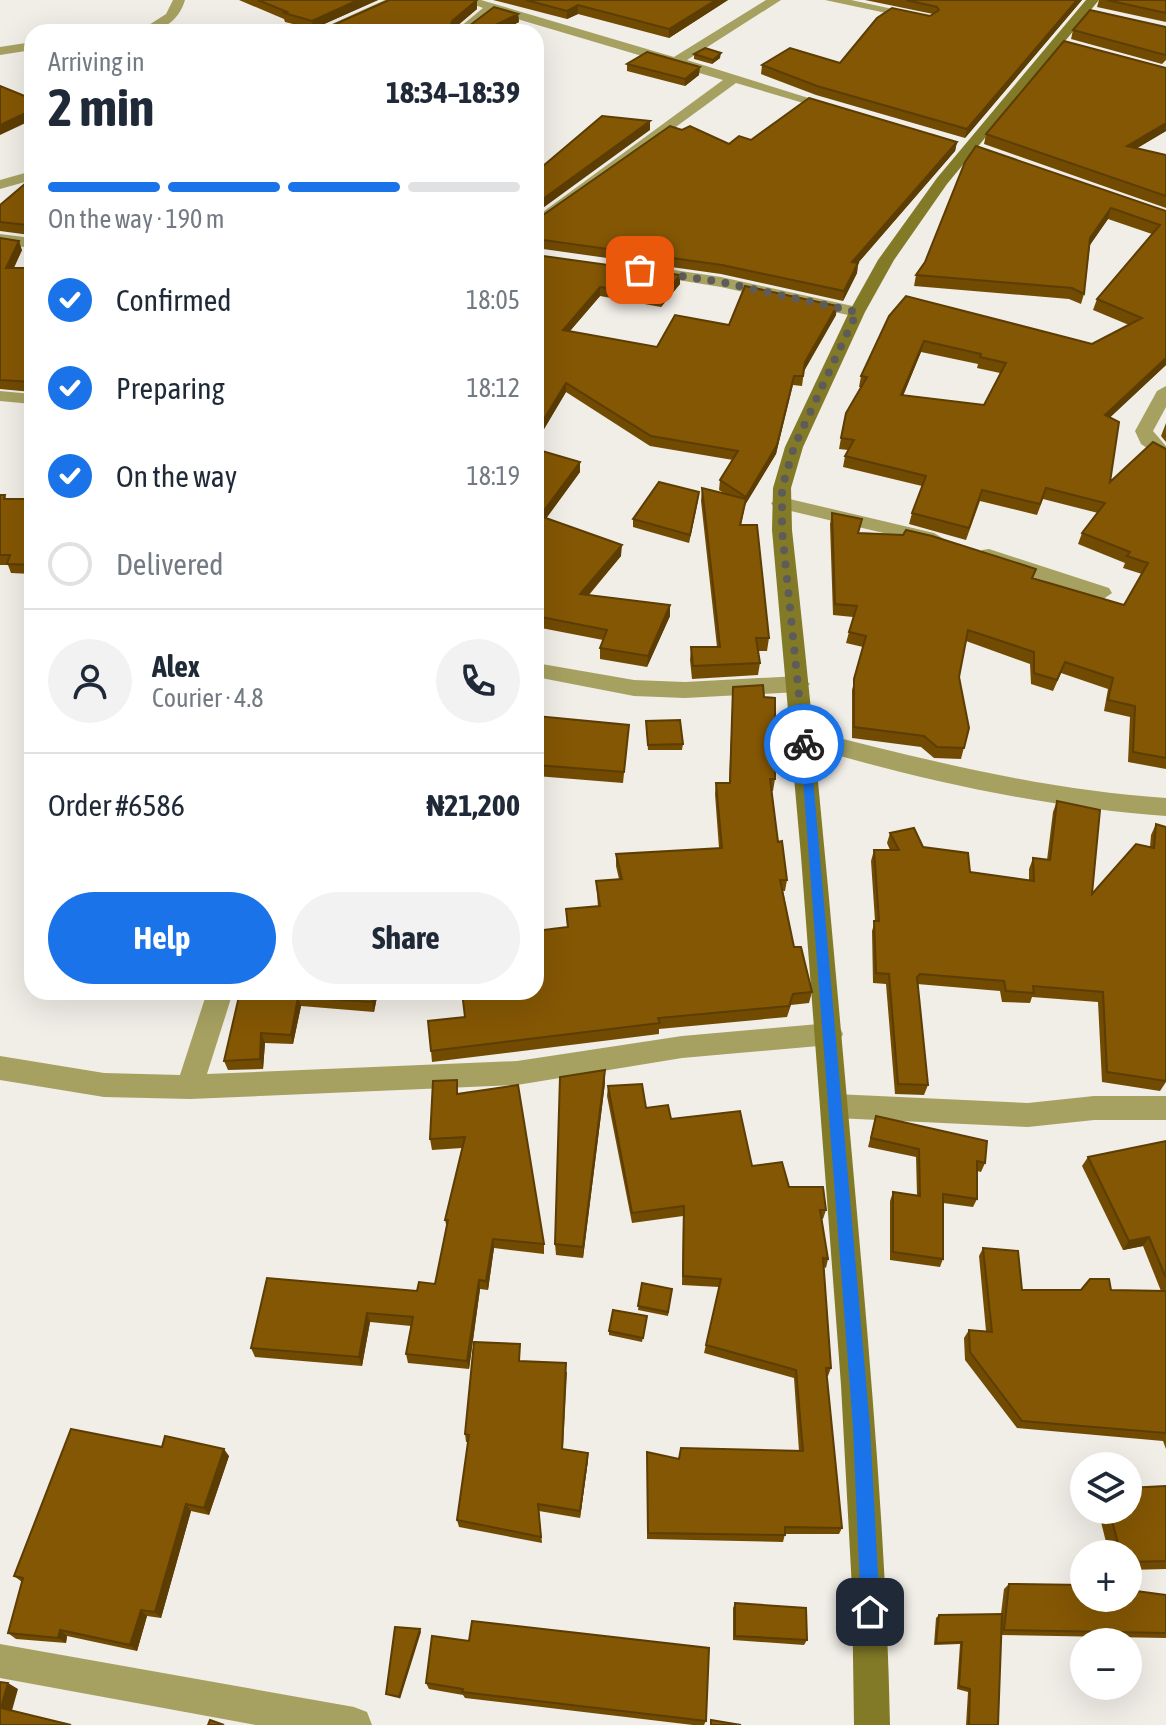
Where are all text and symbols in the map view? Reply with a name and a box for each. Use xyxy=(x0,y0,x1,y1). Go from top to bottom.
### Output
text: Arriving in xyxy=(48,47,145,77)
text: 18:34–18:39 xyxy=(386,75,520,109)
text: 2 min xyxy=(48,77,154,137)
text: On the way · 190 m xyxy=(48,204,225,234)
pin xyxy=(606,236,674,304)
icon: bag xyxy=(618,248,662,292)
icon: check xyxy=(48,278,92,322)
text: Confirmed xyxy=(116,283,231,317)
text: 18:05 xyxy=(466,285,520,315)
icon: check xyxy=(48,366,92,410)
text: Preparing xyxy=(116,371,225,405)
text: 18:12 xyxy=(466,373,520,403)
icon: check xyxy=(48,454,92,498)
text: On the way xyxy=(116,459,237,493)
text: 18:19 xyxy=(466,461,520,491)
text: Delivered xyxy=(116,547,224,581)
button: person xyxy=(48,639,132,723)
button: phone xyxy=(436,639,520,723)
text: Alex xyxy=(152,649,200,683)
text: Courier · 4.8 xyxy=(152,683,263,713)
courier xyxy=(764,704,844,784)
icon: bike xyxy=(782,722,826,766)
text: Order #6586 xyxy=(48,788,185,822)
text: ₦21,200 xyxy=(426,788,520,822)
button: Help xyxy=(48,892,276,984)
button: Share xyxy=(292,892,520,984)
map controls xyxy=(1070,1452,1142,1700)
button: layers xyxy=(1070,1452,1142,1524)
button: + xyxy=(1070,1540,1142,1612)
pin xyxy=(836,1578,904,1646)
icon: home xyxy=(848,1590,892,1634)
button: − xyxy=(1070,1628,1142,1700)

